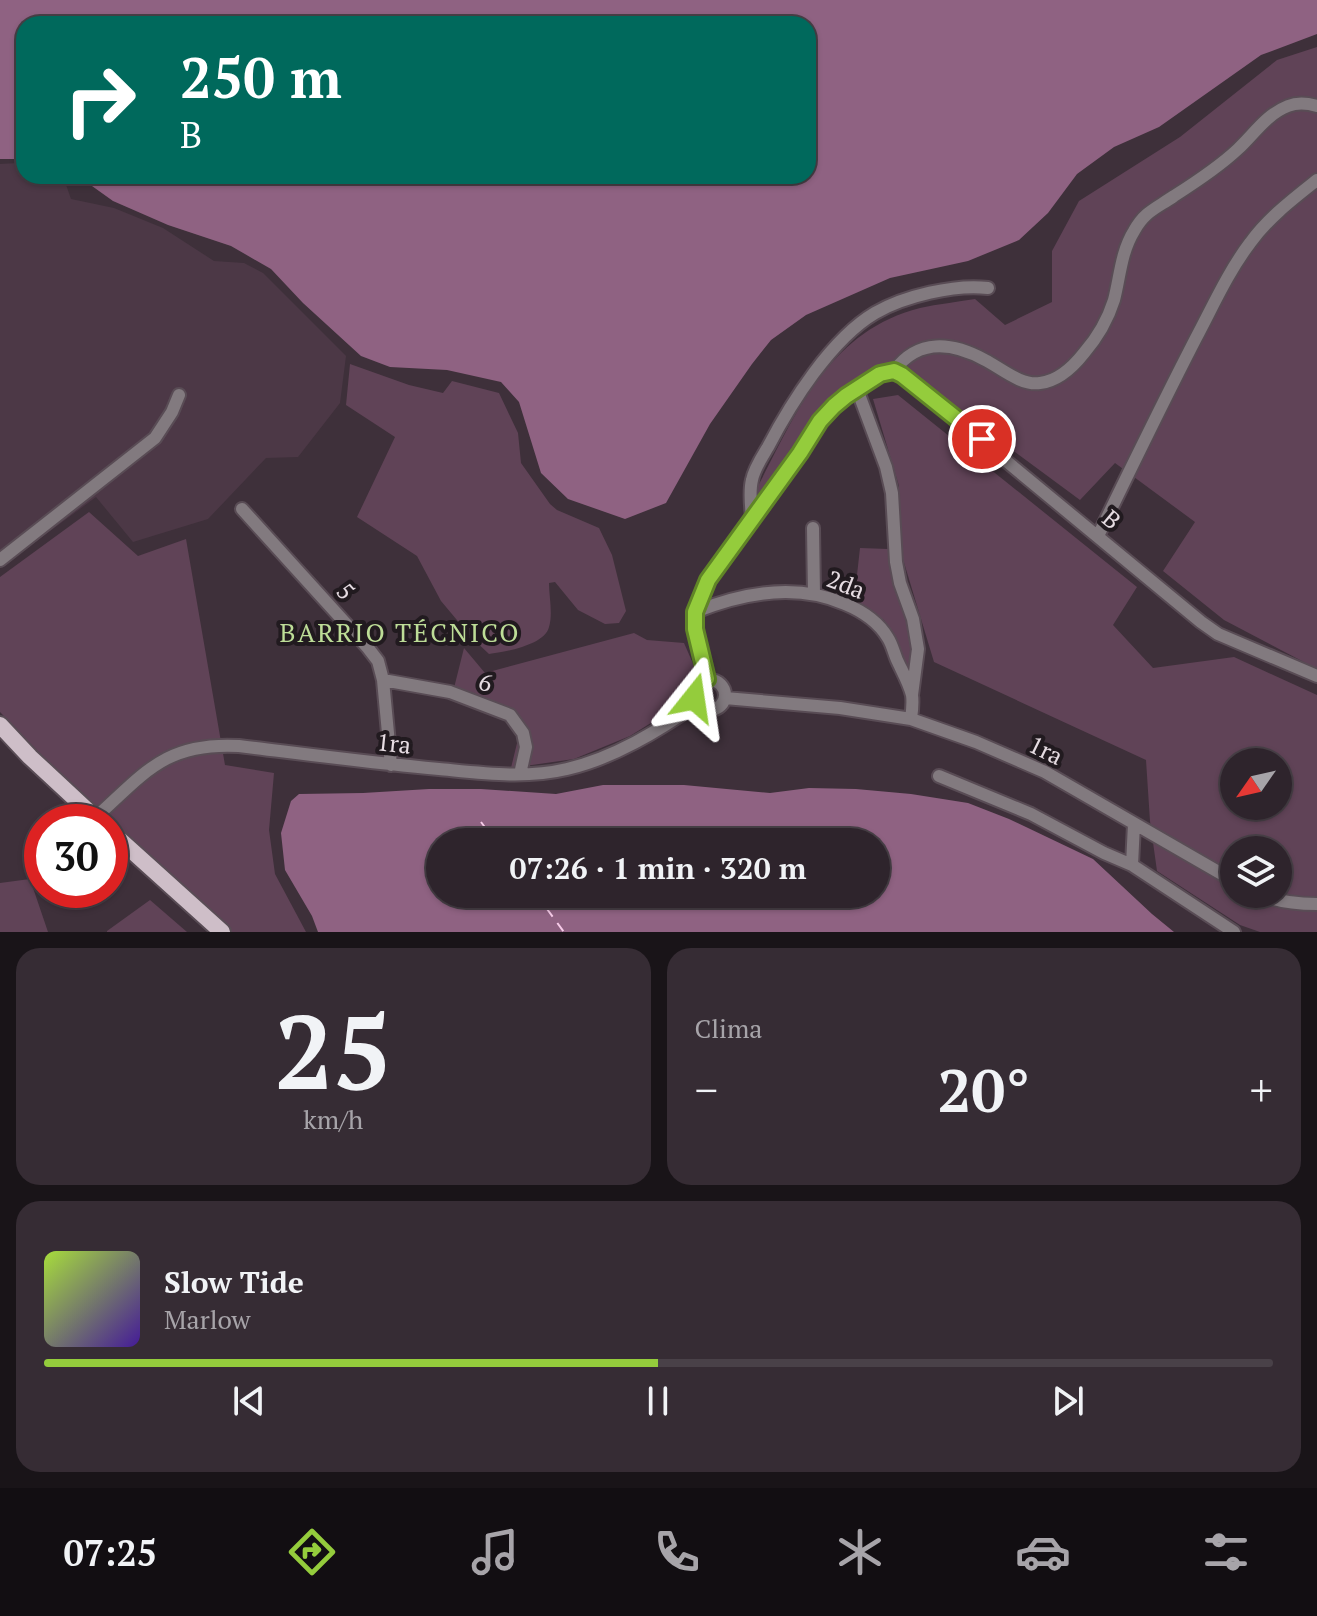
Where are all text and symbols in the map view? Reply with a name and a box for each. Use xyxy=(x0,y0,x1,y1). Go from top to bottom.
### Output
text: 250 m xyxy=(180,40,342,114)
icon: right xyxy=(48,48,152,152)
text: B xyxy=(180,111,202,158)
pin xyxy=(948,405,1016,473)
icon: arrive xyxy=(960,417,1004,461)
street label: B xyxy=(1096,502,1128,536)
street label: 2da xyxy=(822,562,870,606)
street label: 5 xyxy=(330,576,362,606)
district label: BARRIO TÉCNICO xyxy=(279,615,521,649)
position arrow xyxy=(652,656,736,740)
street label: 6 xyxy=(474,665,498,699)
street label: 1ra xyxy=(375,725,413,761)
street label: 1ra xyxy=(1024,728,1068,772)
north arrow xyxy=(1220,748,1292,820)
map controls xyxy=(1220,748,1292,908)
speed limit sign: 30 xyxy=(24,804,128,908)
button: layers xyxy=(1220,836,1292,908)
text: 07:26 · 1 min · 320 m xyxy=(510,848,806,888)
text: 25 xyxy=(274,981,392,1119)
text: Clima xyxy=(695,1011,762,1045)
text: 20° xyxy=(937,1050,1030,1129)
text: − xyxy=(695,1060,718,1119)
text: + xyxy=(1250,1060,1273,1119)
text: km/h xyxy=(303,1102,363,1136)
text: Slow Tide xyxy=(164,1262,304,1302)
text: Marlow xyxy=(164,1302,250,1336)
icon: previous xyxy=(227,1379,271,1423)
icon: pause xyxy=(636,1379,680,1423)
icon: next xyxy=(1046,1379,1090,1423)
icon: directions xyxy=(284,1524,340,1580)
icon: music xyxy=(467,1524,523,1580)
icon: phone xyxy=(649,1524,705,1580)
icon: climate xyxy=(832,1524,888,1580)
icon: car xyxy=(1015,1524,1071,1580)
icon: filters xyxy=(1198,1524,1254,1580)
text: 07:25 xyxy=(63,1529,157,1576)

